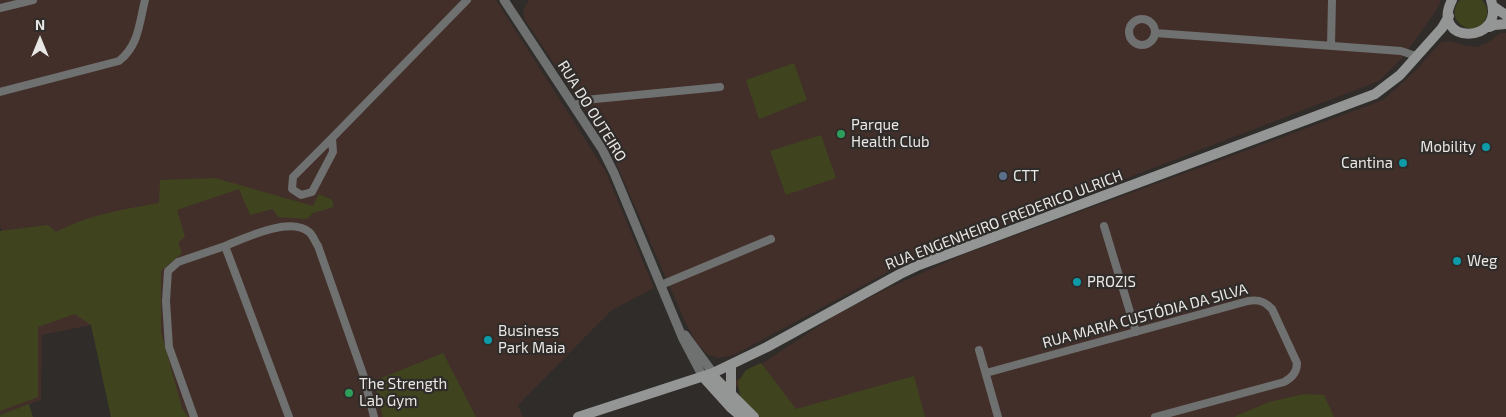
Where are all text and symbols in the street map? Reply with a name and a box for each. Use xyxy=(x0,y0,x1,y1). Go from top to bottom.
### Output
north arrow xyxy=(15,15,65,65)
text: N xyxy=(35,16,45,33)
street label: RUA DO OUTEIRO xyxy=(554,57,630,165)
place label: Parque Health Club xyxy=(851,116,930,151)
marker: Parque Health Club xyxy=(835,128,847,140)
place label: Mobility xyxy=(1420,138,1476,156)
marker: Mobility xyxy=(1480,141,1492,153)
place label: Cantina xyxy=(1341,154,1393,172)
marker: Cantina xyxy=(1397,157,1409,169)
street label: RUA ENGENHEIRO FREDERICO ULRICH xyxy=(883,166,1125,274)
place label: CTT xyxy=(1013,167,1039,185)
marker: CTT xyxy=(997,170,1009,182)
place label: Weg xyxy=(1467,252,1497,270)
marker: Weg xyxy=(1451,255,1463,267)
place label: PROZIS xyxy=(1087,273,1136,291)
marker: PROZIS xyxy=(1071,276,1083,288)
street label: RUA MARIA CUSTÓDIA DA SILVA xyxy=(1040,280,1250,352)
place label: Business Park Maia xyxy=(498,322,565,357)
marker: Business Park Maia xyxy=(482,334,494,346)
place label: The Strength Lab Gym xyxy=(359,375,447,410)
marker: The Strength Lab Gym xyxy=(343,387,355,399)

